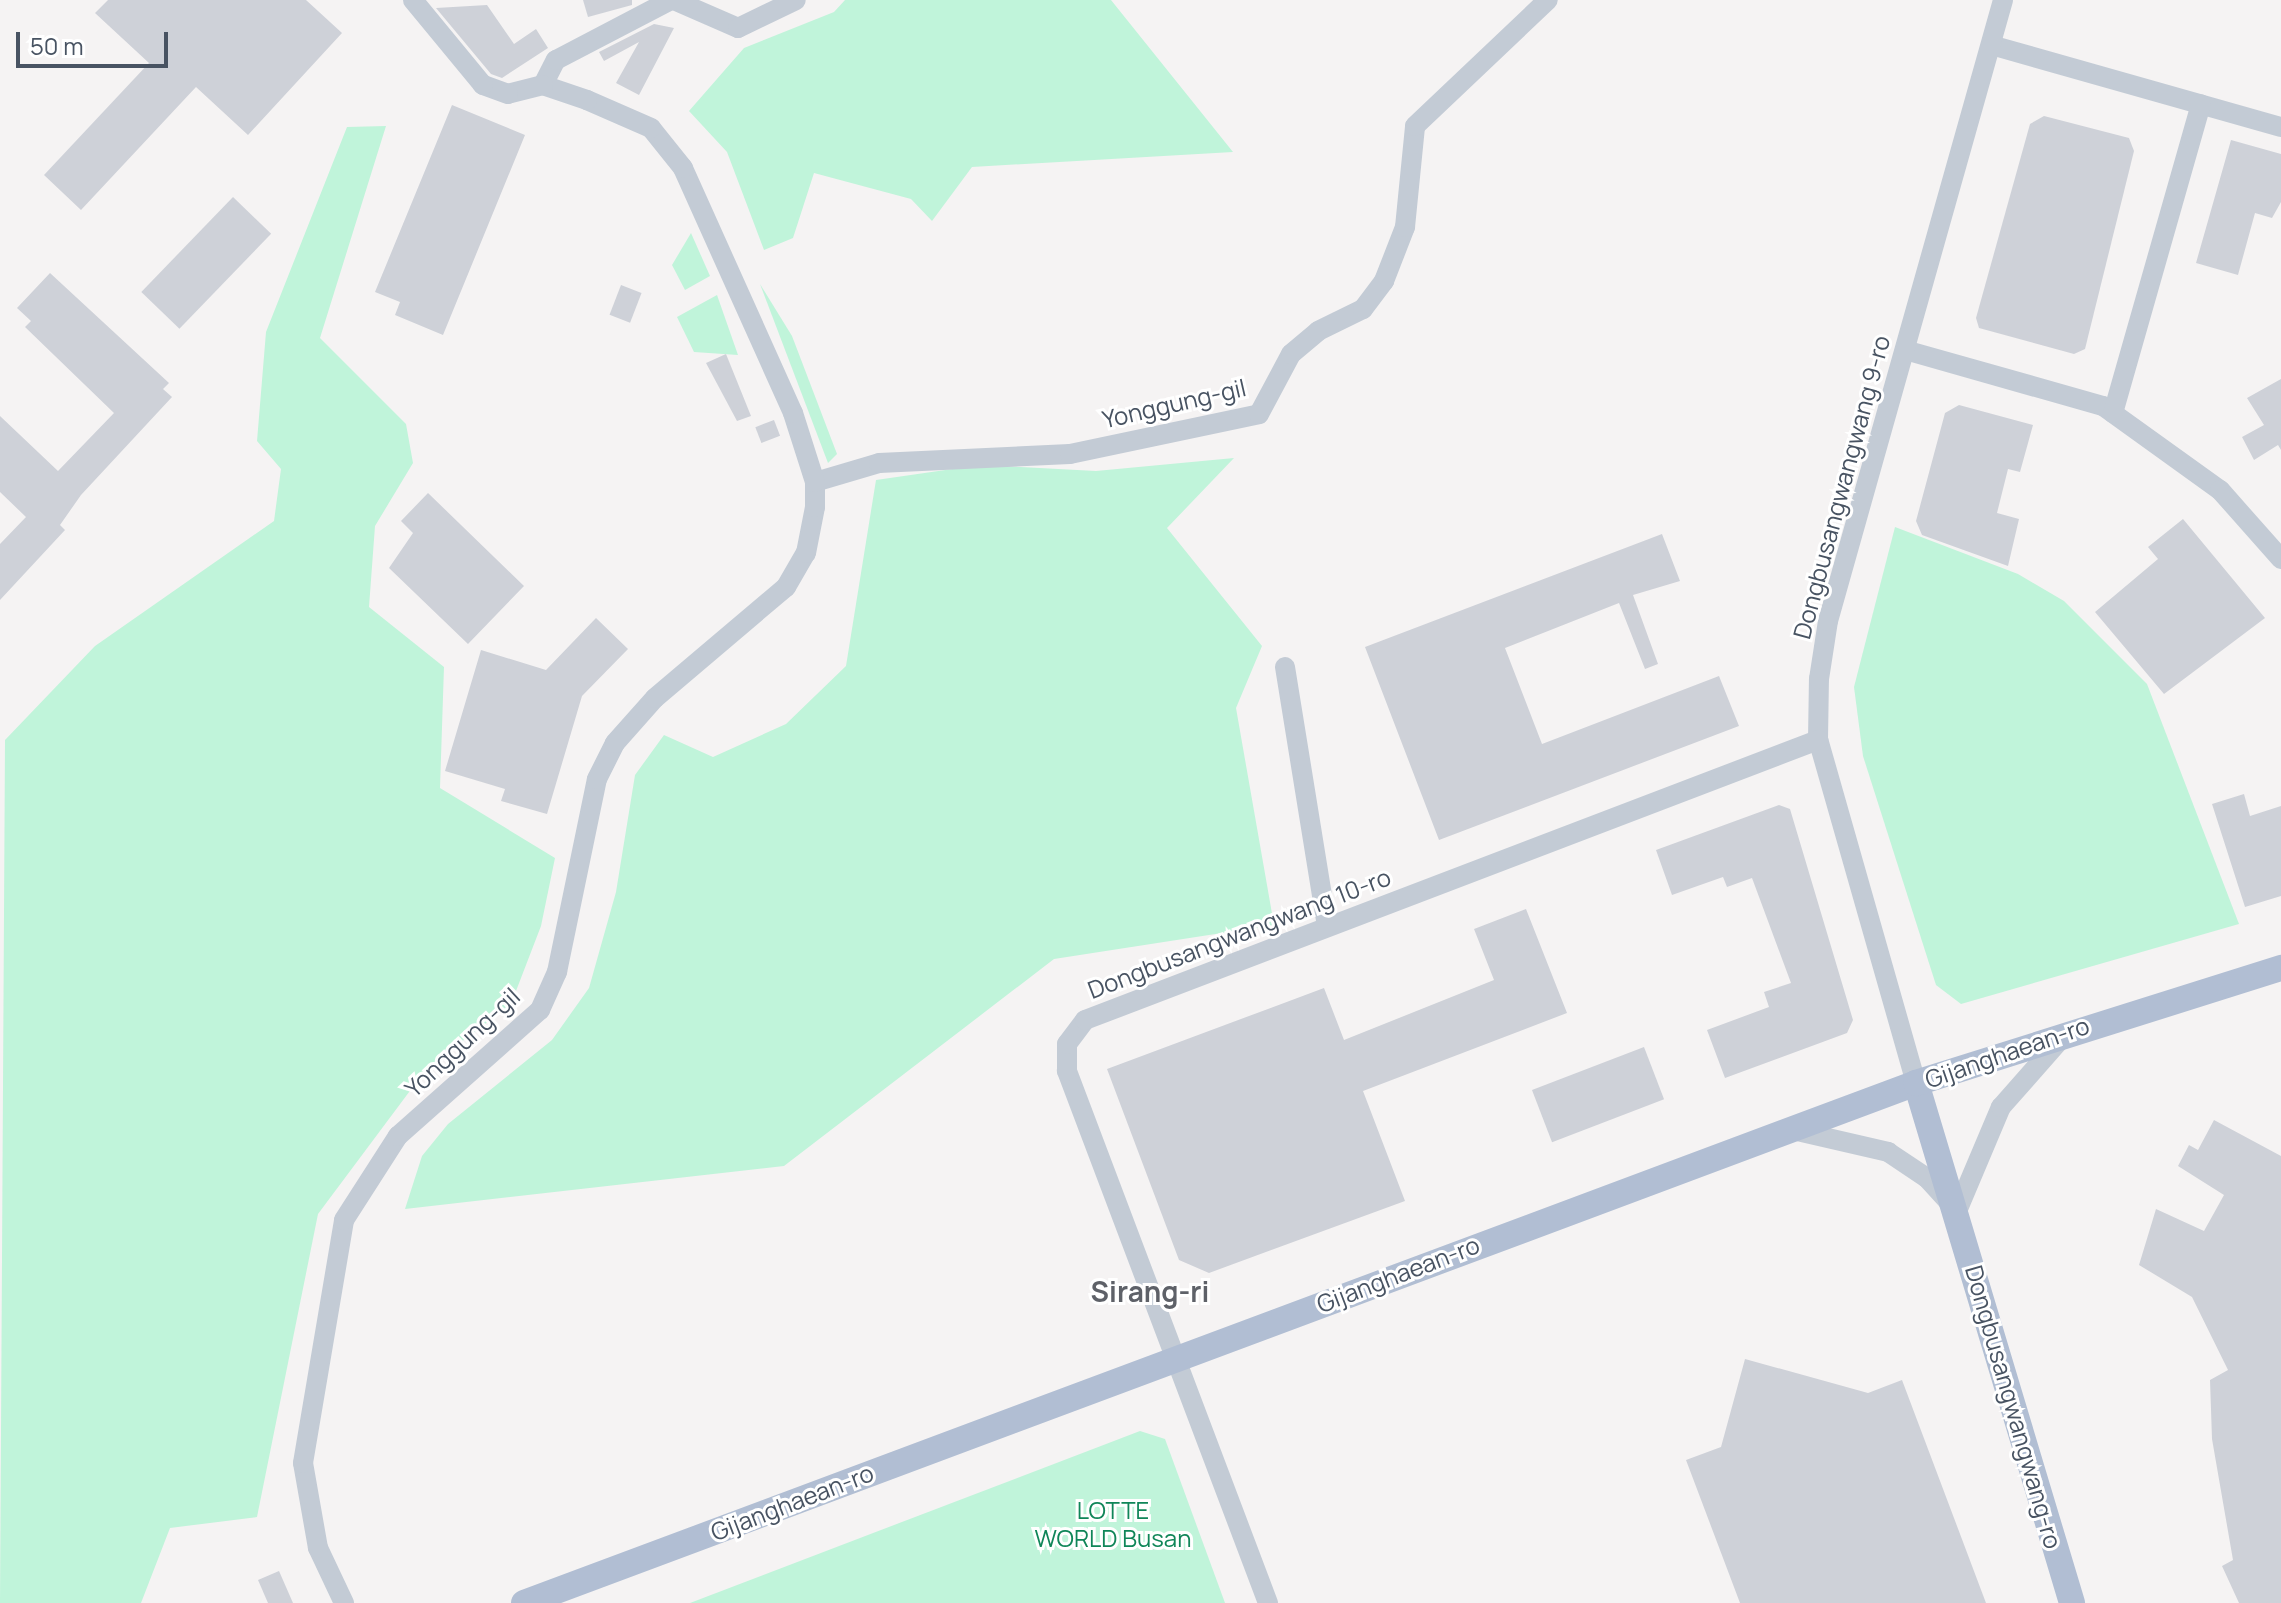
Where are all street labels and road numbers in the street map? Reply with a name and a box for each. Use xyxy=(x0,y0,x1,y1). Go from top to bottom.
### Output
street label: Dongbusangwangwang 9-ro xyxy=(1787,332,1895,642)
street label: Yonggung-gil xyxy=(1099,372,1249,434)
street label: Dongbusangwangwang 10-ro xyxy=(1083,862,1395,1004)
street label: Yonggung-gil xyxy=(399,982,525,1102)
street label: Gijanghaean-ro xyxy=(1921,1010,2093,1094)
street label: Gijanghaean-ro xyxy=(1313,1230,1483,1318)
street label: Dongbusangwangwang-ro xyxy=(1960,1262,2068,1552)
street label: Gijanghaean-ro xyxy=(707,1458,877,1546)

